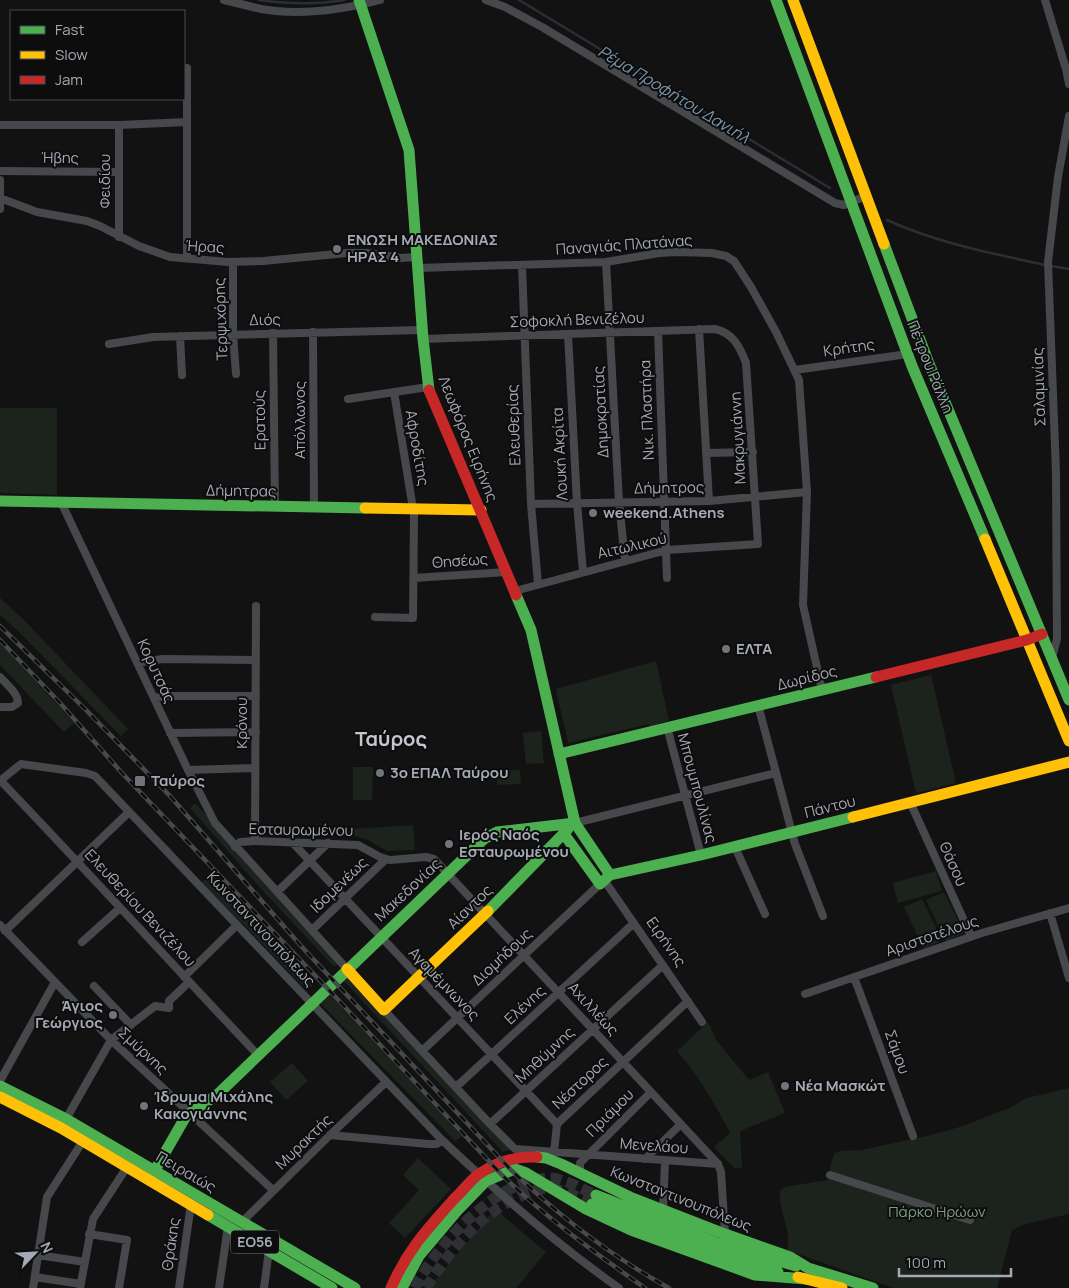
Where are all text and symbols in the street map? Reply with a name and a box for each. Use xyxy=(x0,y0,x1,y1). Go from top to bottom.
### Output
legend xyxy=(10,10,185,100)
text: Fast xyxy=(55,19,84,40)
water label: Ρέμα Προφήτου Δανιήλ xyxy=(594,40,754,148)
text: Slow xyxy=(55,44,88,65)
text: Jam xyxy=(55,69,83,90)
street label: Ήβης xyxy=(41,147,79,168)
street label: Φειδίου xyxy=(94,154,115,208)
place label: ΕΝΩΣΗ ΜΑΚΕΔΟΝΙΑΣ ΗΡΑΣ 4 xyxy=(347,229,498,267)
street label: Παναγιάς Πλατάνας xyxy=(555,229,693,260)
street label: Ήρας xyxy=(185,235,225,258)
marker: ΕΝΩΣΗ ΜΑΚΕΔΟΝΙΑΣ ΗΡΑΣ 4 xyxy=(331,243,343,255)
street label: Τερψιχόρης xyxy=(209,277,232,361)
street label: Σοφοκλή Βενιζέλου xyxy=(509,307,645,332)
street label: Διός xyxy=(249,309,281,330)
street label: Πέτρου Ράλλη xyxy=(902,317,959,416)
street label: Κρήτης xyxy=(822,334,876,362)
street label: Σαλαμινίας xyxy=(1027,347,1050,427)
street label: Νικ. Πλαστήρα xyxy=(634,359,659,461)
street label: Δημοκρατίας xyxy=(588,366,613,459)
street label: Λεωφόρος Ειρήνης xyxy=(434,373,503,505)
street label: Απόλλωνος xyxy=(289,381,310,459)
street label: Ελευθερίας xyxy=(502,384,525,466)
street label: Ερατούς xyxy=(248,390,271,450)
street label: Μακρυγιάννη xyxy=(725,391,750,485)
street label: Λουκή Ακρίτα xyxy=(547,407,572,501)
street label: Αφροδίτης xyxy=(400,408,435,488)
street label: Δήμητρος xyxy=(634,476,704,499)
street label: Δήμητρας xyxy=(206,479,276,502)
place label: weekend.Athens xyxy=(603,502,725,523)
marker: weekend.Athens xyxy=(587,507,599,519)
street label: Αιτωλικού xyxy=(595,527,669,564)
street label: Θησέως xyxy=(431,548,489,573)
street label: Κορυτσάς xyxy=(132,635,181,706)
place label: ΕΛΤΑ xyxy=(736,638,772,659)
marker: ΕΛΤΑ xyxy=(720,643,732,655)
street label: Δωρίδος xyxy=(775,660,839,695)
street label: Κρόνου xyxy=(231,697,252,749)
district label: Ταύρος xyxy=(355,725,427,752)
street label: Μπουμπουλίνας xyxy=(673,730,722,845)
place label: 3ο ΕΠΑΛ Ταύρου xyxy=(390,762,508,783)
marker: 3ο ΕΠΑΛ Ταύρου xyxy=(374,767,386,779)
place label: Ταύρος xyxy=(151,770,205,791)
marker: Ταύρος xyxy=(133,774,147,788)
street label: Πάντου xyxy=(802,790,858,823)
street label: Εσταυρωμένου xyxy=(248,818,354,841)
place label: Ιερός Ναός Εσταυρωμένου xyxy=(459,824,569,862)
marker: Ιερός Ναός Εσταυρωμένου xyxy=(443,838,455,850)
street label: Θάσου xyxy=(934,838,973,889)
street label: Ελευθερίου Βενιζέλου xyxy=(80,844,201,971)
street label: Ιδομενέως xyxy=(305,852,372,917)
street label: Μακεδονίας xyxy=(370,853,446,926)
street label: Κωνσταντινουπόλεως xyxy=(202,866,320,991)
street label: Αίαντος xyxy=(442,880,497,934)
street label: Αριστοτέλους xyxy=(883,910,981,961)
street label: Ειρήνης xyxy=(642,913,691,971)
street label: Διομήδους xyxy=(467,923,537,990)
street label: Αγαμέμνωνος xyxy=(404,942,485,1025)
street label: Αχιλλέως xyxy=(563,977,623,1040)
street label: Ελένης xyxy=(500,980,550,1029)
place label: Άγιος Γεώργιος xyxy=(35,995,103,1033)
marker: Άγιος Γεώργιος xyxy=(107,1009,119,1021)
street label: Σμύρνης xyxy=(114,1022,173,1079)
street label: Μηθύμνης xyxy=(510,1022,579,1088)
street label: Σάμου xyxy=(880,1027,915,1077)
street label: Νέστορος xyxy=(547,1051,612,1114)
place label: Νέα Μασκώτ xyxy=(795,1075,886,1096)
marker: Νέα Μασκώτ xyxy=(779,1080,791,1092)
street label: Πριάμου xyxy=(581,1084,638,1141)
place label: Ίδρυμα Μιχάλης Κακογιάννης xyxy=(154,1086,273,1124)
marker: Ίδρυμα Μιχάλης Κακογιάννης xyxy=(138,1100,150,1112)
street label: Μυρακτής xyxy=(271,1109,337,1174)
street label: Μενελάου xyxy=(619,1133,689,1158)
street label: Πειραιώς xyxy=(152,1146,220,1197)
street label: Κωνσταντινουπόλεως xyxy=(607,1161,755,1236)
park label: Πάρκο Ηρώων xyxy=(888,1201,986,1222)
street label: Θράκης xyxy=(156,1216,185,1272)
north arrow xyxy=(10,1228,60,1278)
road number: ΕΟ56 xyxy=(231,1230,279,1254)
text: N xyxy=(36,1239,58,1256)
scale bar xyxy=(899,1246,1012,1278)
text: 100 m xyxy=(906,1252,946,1273)

